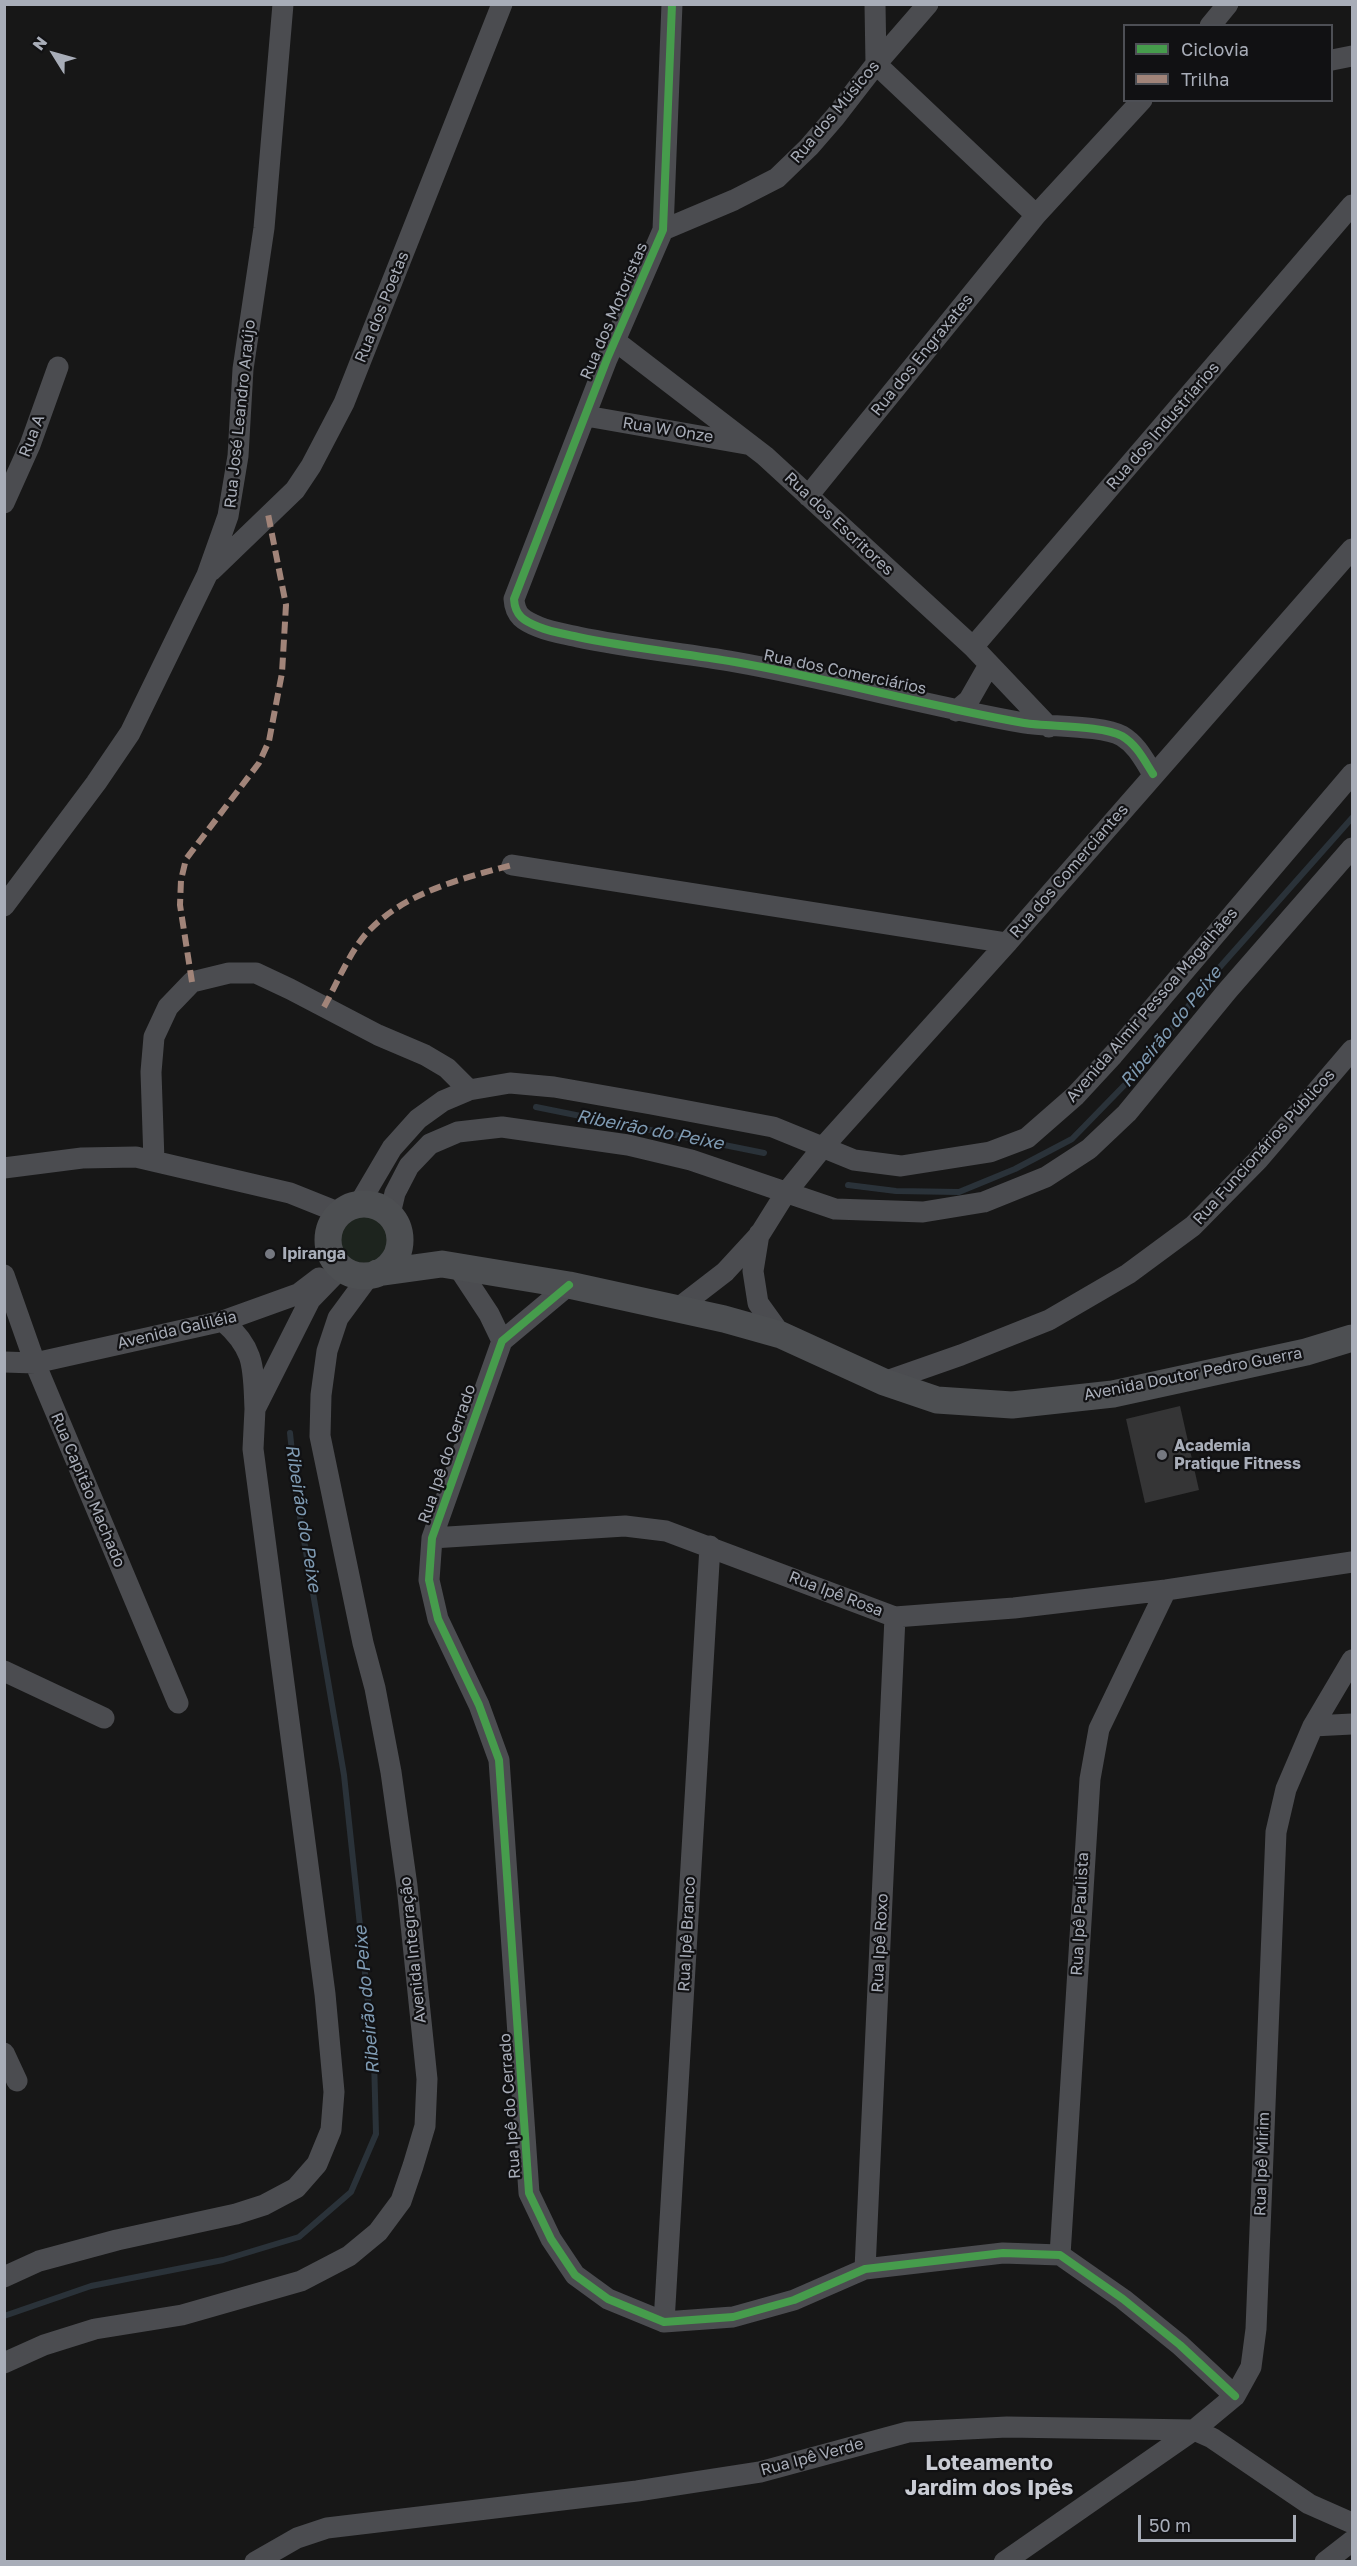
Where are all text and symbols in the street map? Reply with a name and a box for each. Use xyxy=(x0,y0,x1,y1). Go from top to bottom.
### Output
north arrow xyxy=(24,24,84,84)
legend xyxy=(1123,24,1333,102)
text: N xyxy=(28,32,51,54)
text: Ciclovia xyxy=(1181,38,1249,60)
street label: Rua dos Músicos xyxy=(786,57,884,167)
text: Trilha xyxy=(1181,68,1229,90)
street label: Rua dos Motoristas xyxy=(576,239,652,383)
street label: Rua dos Poetas xyxy=(351,249,413,365)
street label: Rua dos Engraxates xyxy=(867,290,977,420)
street label: Rua José Leandro Araújo xyxy=(221,319,259,509)
street label: Rua dos Industriarios xyxy=(1102,358,1224,494)
street label: Rua A xyxy=(15,412,49,460)
street label: Rua W Onze xyxy=(621,413,715,447)
street label: Rua dos Escritores xyxy=(780,468,898,580)
street label: Rua dos Comerciários xyxy=(762,645,928,699)
street label: Rua dos Comerciantes xyxy=(1006,800,1132,942)
street label: Avenida Almir Pessoa Magalhães xyxy=(1062,904,1242,1106)
water label: Ribeirão do Peixe xyxy=(1116,962,1226,1092)
street label: Rua Funcionários Públicos xyxy=(1189,1065,1339,1229)
water label: Ribeirão do Peixe xyxy=(575,1105,725,1155)
place label: Ipiranga xyxy=(282,1244,346,1264)
marker: Ipiranga xyxy=(263,1247,277,1261)
street label: Avenida Galiléia xyxy=(115,1307,239,1353)
street label: Avenida Doutor Pedro Guerra xyxy=(1082,1343,1304,1405)
street label: Rua Ipê do Cerrado xyxy=(414,1382,480,1526)
street label: Rua Capitão Machado xyxy=(47,1410,129,1570)
place label: Academia Pratique Fitness xyxy=(1174,1436,1301,1474)
water label: Ribeirão do Peixe xyxy=(281,1443,325,1593)
marker: Academia Pratique Fitness xyxy=(1155,1448,1169,1462)
street label: Rua Ipê Rosa xyxy=(786,1567,886,1621)
street label: Rua Ipê Paulista xyxy=(1067,1852,1093,1976)
street label: Avenida Integração xyxy=(396,1876,430,2024)
street label: Rua Ipê Branco xyxy=(674,1876,700,1992)
street label: Rua Ipê Roxo xyxy=(868,1893,892,1993)
water label: Ribeirão do Peixe xyxy=(350,1925,384,2075)
street label: Rua Ipê do Cerrado xyxy=(495,2033,525,2179)
street label: Rua Ipê Mirim xyxy=(1251,2112,1273,2216)
street label: Rua Ipê Verde xyxy=(758,2434,866,2480)
district label: Loteamento Jardim dos Ipês xyxy=(905,2450,1073,2502)
scale bar xyxy=(1141,2503,1298,2541)
text: 50 m xyxy=(1149,2514,1191,2536)

